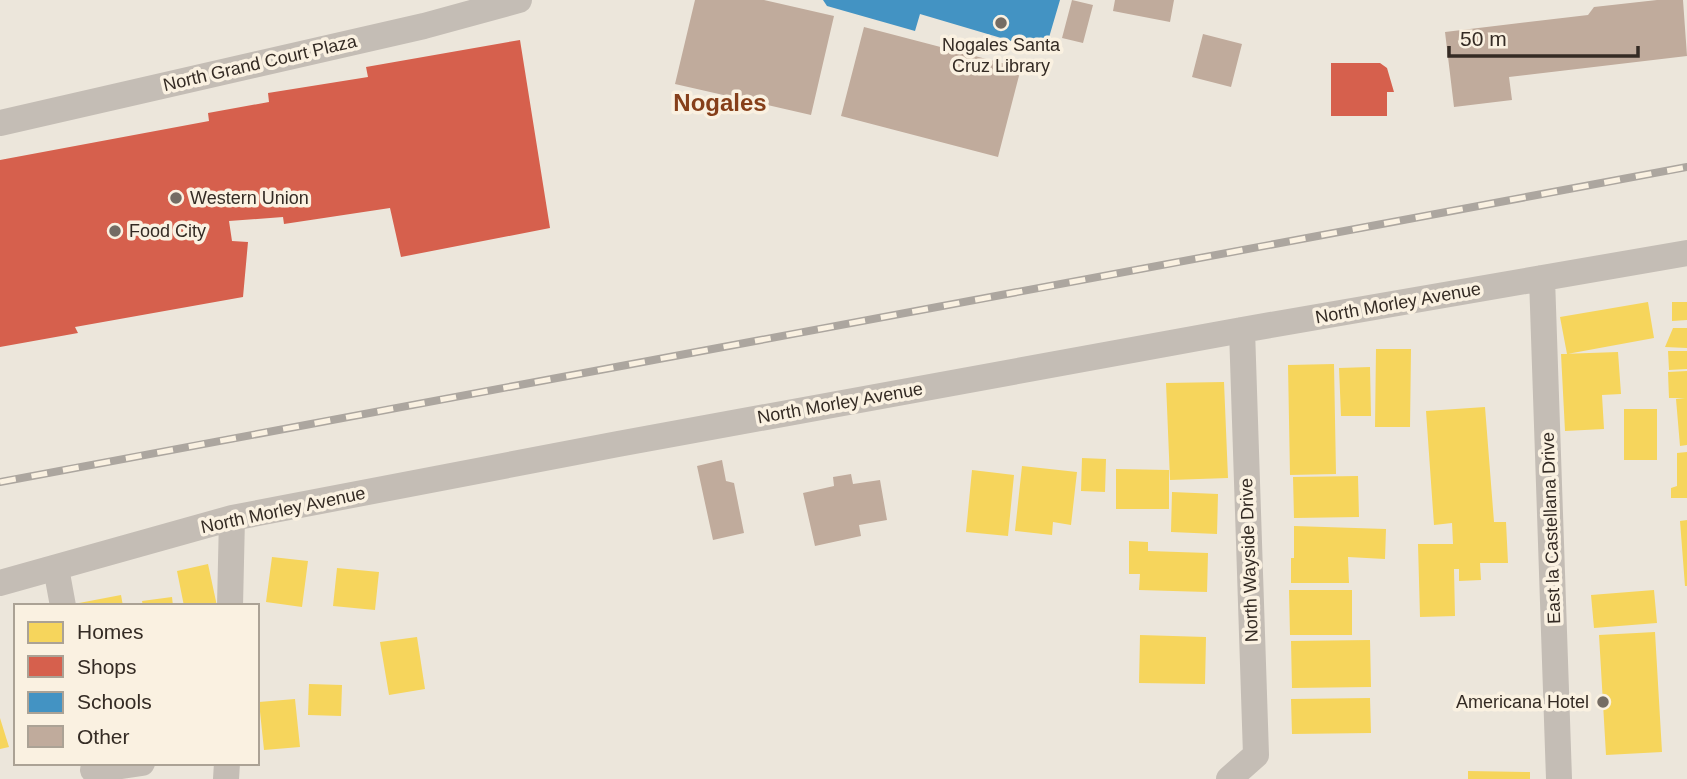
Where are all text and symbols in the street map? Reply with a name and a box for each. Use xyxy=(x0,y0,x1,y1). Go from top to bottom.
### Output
scale bar xyxy=(1449,14,1638,58)
marker: Nogales Santa Cruz Library xyxy=(993,15,1009,31)
text: 50 m xyxy=(1460,27,1507,50)
street label: North Grand Court Plaza xyxy=(161,31,360,95)
place label: Nogales Santa Cruz Library xyxy=(942,35,1061,76)
district label: Nogales xyxy=(673,89,767,116)
place label: Western Union xyxy=(190,188,309,208)
marker: Western Union xyxy=(168,190,184,206)
place label: Food City xyxy=(129,221,206,241)
marker: Food City xyxy=(107,223,123,239)
street label: North Morley Avenue xyxy=(1314,279,1482,327)
street label: North Morley Avenue xyxy=(756,379,924,427)
street label: East la Castellana Drive xyxy=(1538,432,1564,624)
street label: North Wayside Drive xyxy=(1236,478,1262,642)
street label: North Morley Avenue xyxy=(199,483,367,537)
legend xyxy=(14,604,259,765)
text: Homes xyxy=(77,620,144,643)
text: Shops xyxy=(77,655,137,678)
text: Schools xyxy=(77,690,152,713)
place label: Americana Hotel xyxy=(1456,692,1589,712)
marker: Americana Hotel xyxy=(1595,694,1611,710)
text: Other xyxy=(77,725,130,748)

